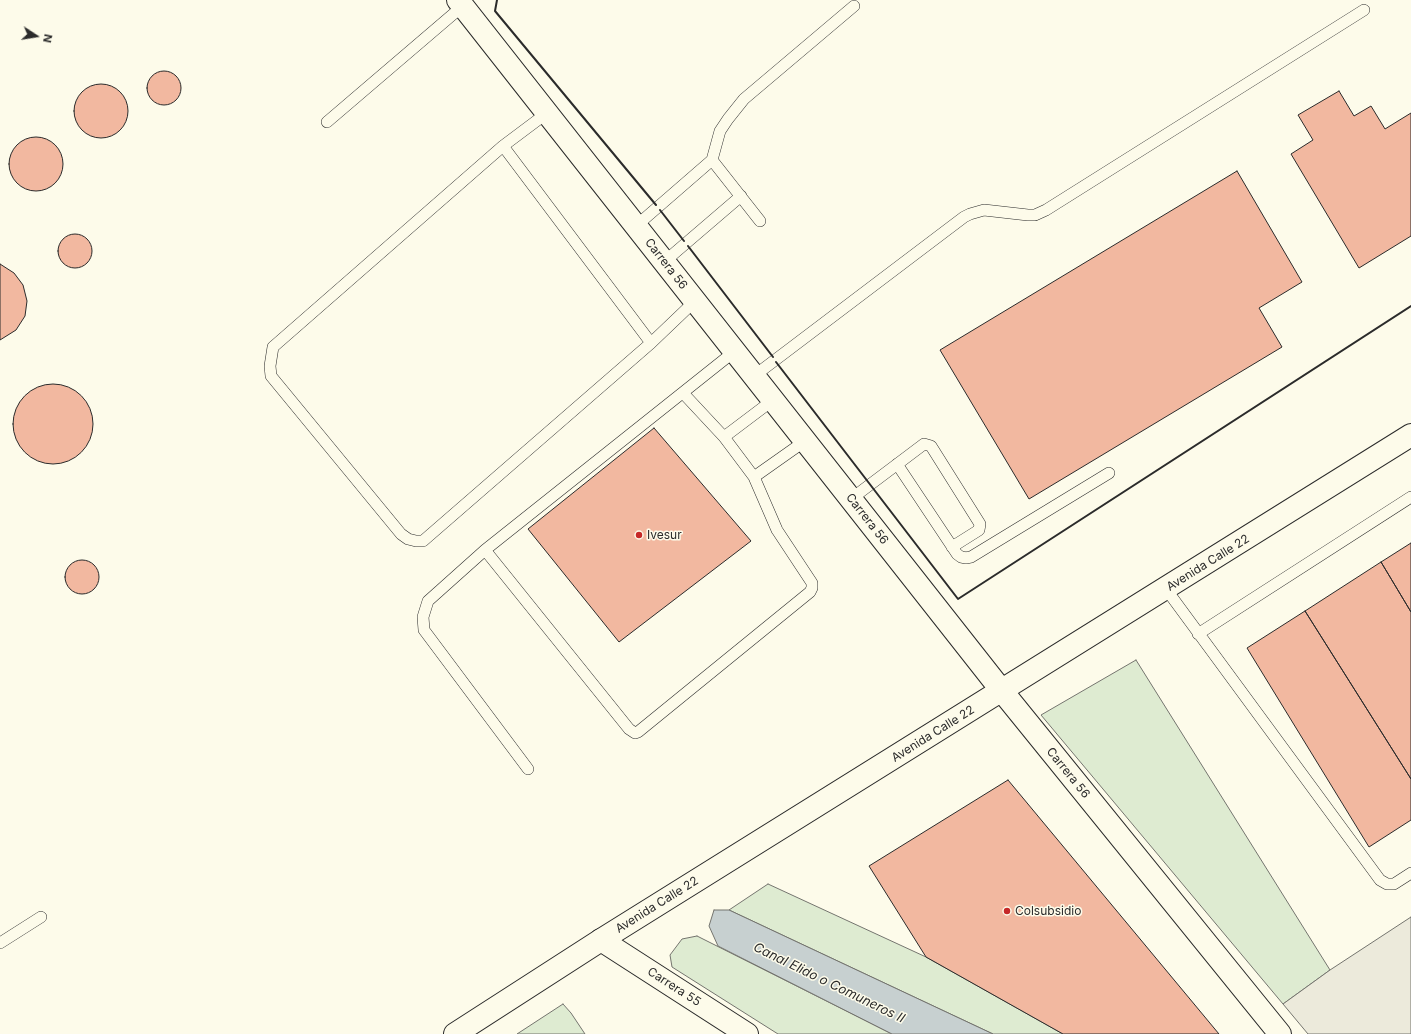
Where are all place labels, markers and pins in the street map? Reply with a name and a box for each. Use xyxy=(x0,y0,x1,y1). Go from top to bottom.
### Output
place label: Ivesur xyxy=(647,528,682,542)
marker: Ivesur xyxy=(634,530,644,540)
place label: Colsubsidio xyxy=(1015,904,1081,918)
marker: Colsubsidio xyxy=(1002,906,1012,916)

